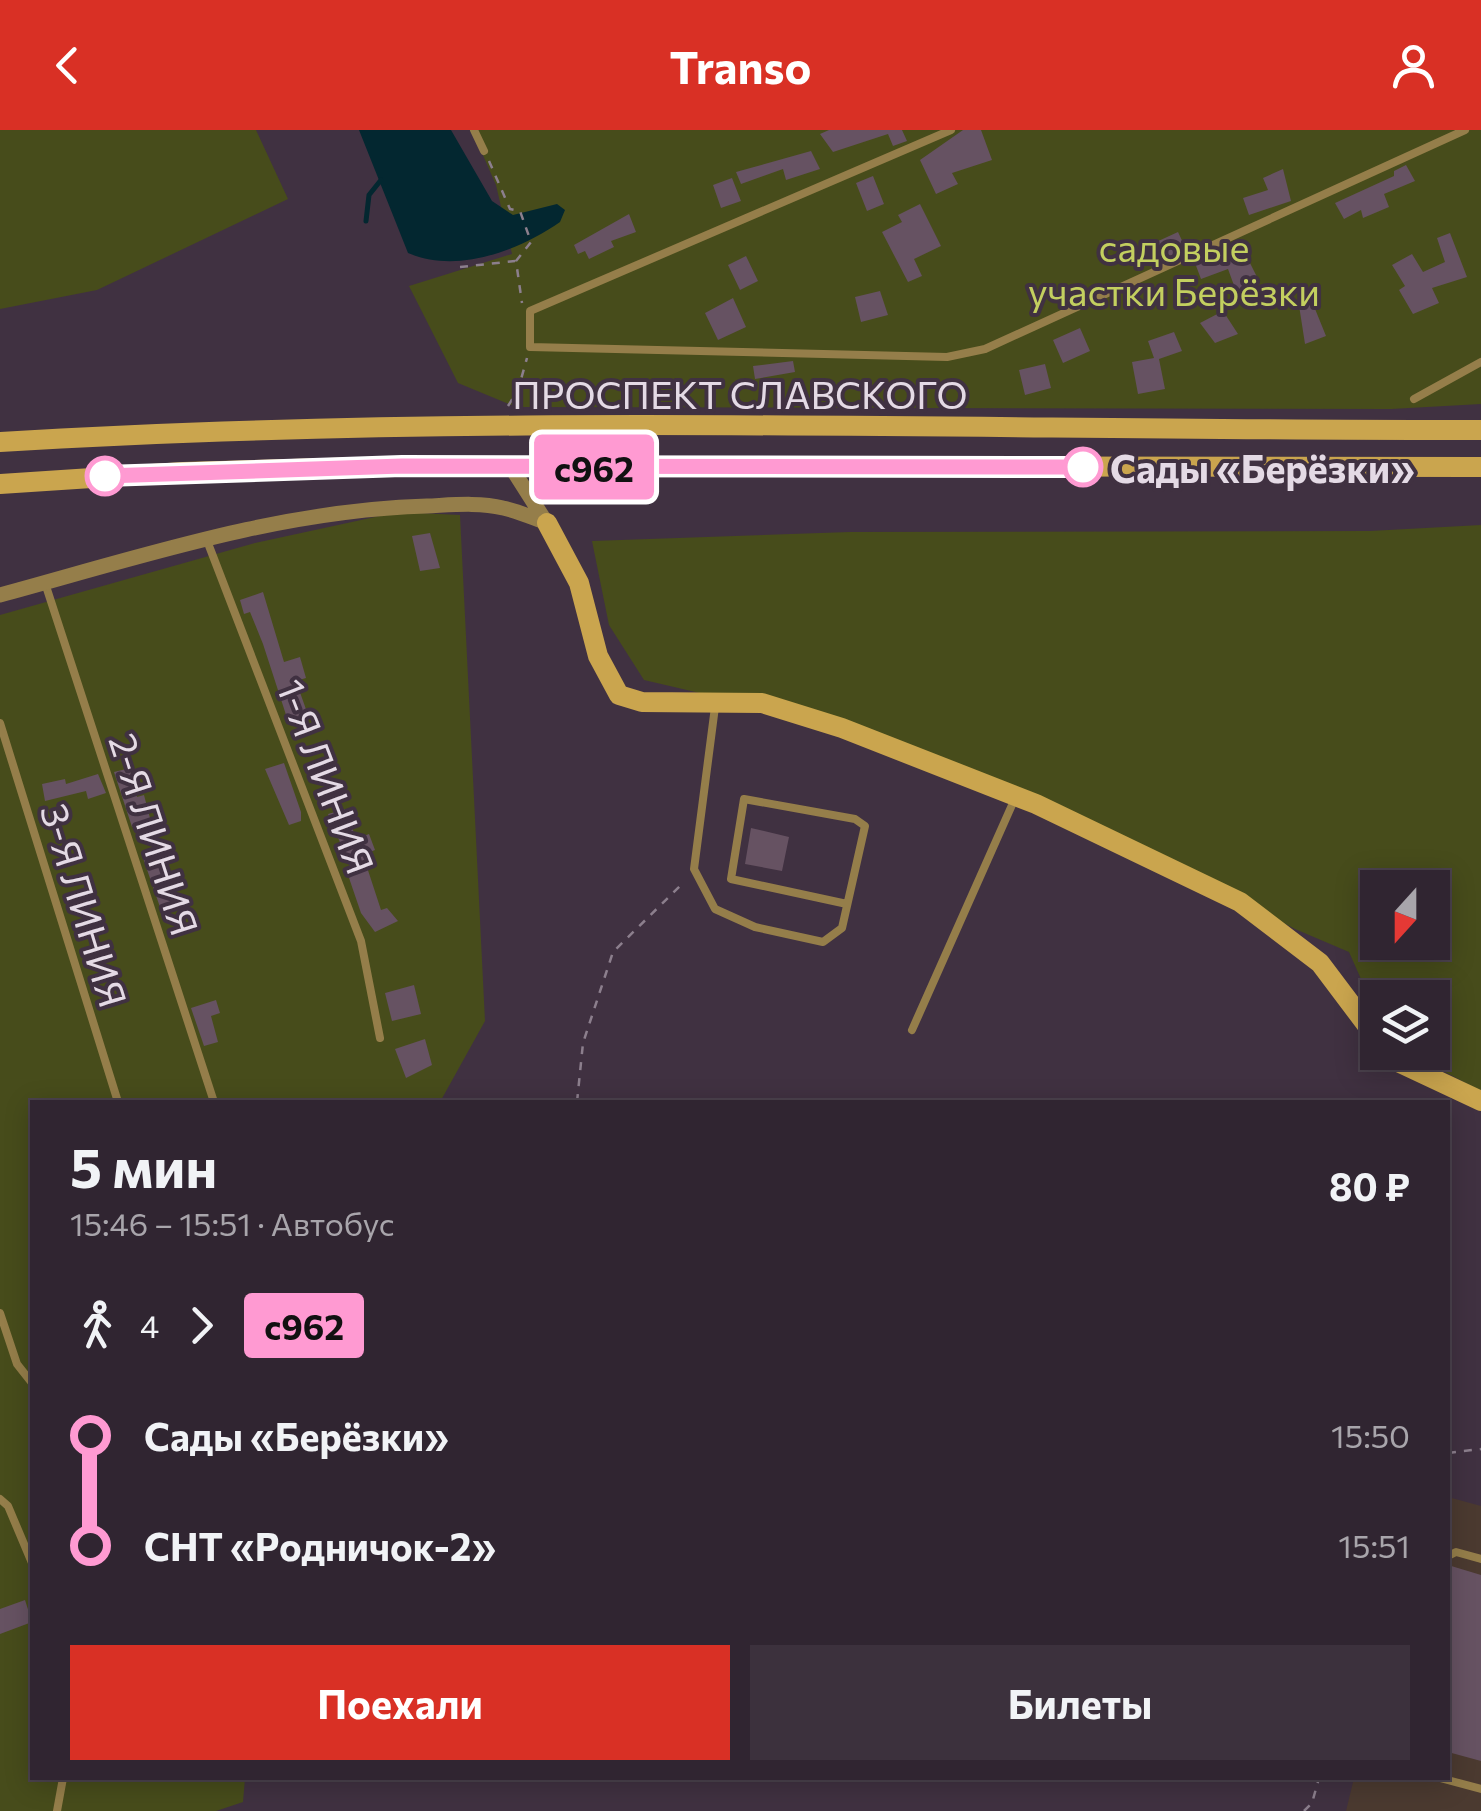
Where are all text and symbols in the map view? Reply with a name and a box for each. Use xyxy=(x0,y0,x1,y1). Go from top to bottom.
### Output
icon: back xyxy=(40,38,95,93)
text: Transo xyxy=(670,38,811,93)
icon: person xyxy=(1386,38,1441,93)
park label: садовые участки Берёзки xyxy=(1028,223,1320,314)
street label: ПРОСПЕКТ СЛАВСКОГО xyxy=(512,370,968,417)
line badge: с962 xyxy=(524,434,664,500)
place label: Сады «Берёзки» xyxy=(1110,444,1415,491)
text: с962 xyxy=(554,446,634,489)
marker: Сады «Берёзки» xyxy=(1064,448,1102,486)
unlabelled marker xyxy=(86,457,124,495)
street label: 1-Я ЛИНИЯ xyxy=(268,672,386,880)
street label: 2-Я ЛИНИЯ xyxy=(100,727,210,941)
street label: 3-Я ЛИНИЯ xyxy=(32,798,138,1012)
north arrow xyxy=(1360,870,1450,960)
map controls xyxy=(1360,870,1450,1070)
button: layers xyxy=(1360,980,1450,1070)
text: 5 мин xyxy=(70,1132,217,1199)
text: 80 ₽ xyxy=(1329,1162,1410,1209)
text: 15:46 – 15:51 · Автобус xyxy=(70,1203,395,1243)
icon: walk xyxy=(70,1298,125,1353)
icon: forward xyxy=(174,1298,229,1353)
text: с962 xyxy=(264,1304,344,1347)
text: 4 xyxy=(140,1305,159,1345)
text: Сады «Берёзки» xyxy=(144,1412,449,1459)
text: 15:50 xyxy=(1331,1415,1410,1455)
text: СНТ «Родничок-2» xyxy=(144,1522,496,1569)
text: 15:51 xyxy=(1338,1525,1410,1565)
button: Поехали xyxy=(70,1645,730,1760)
button: Билеты xyxy=(750,1645,1410,1760)

